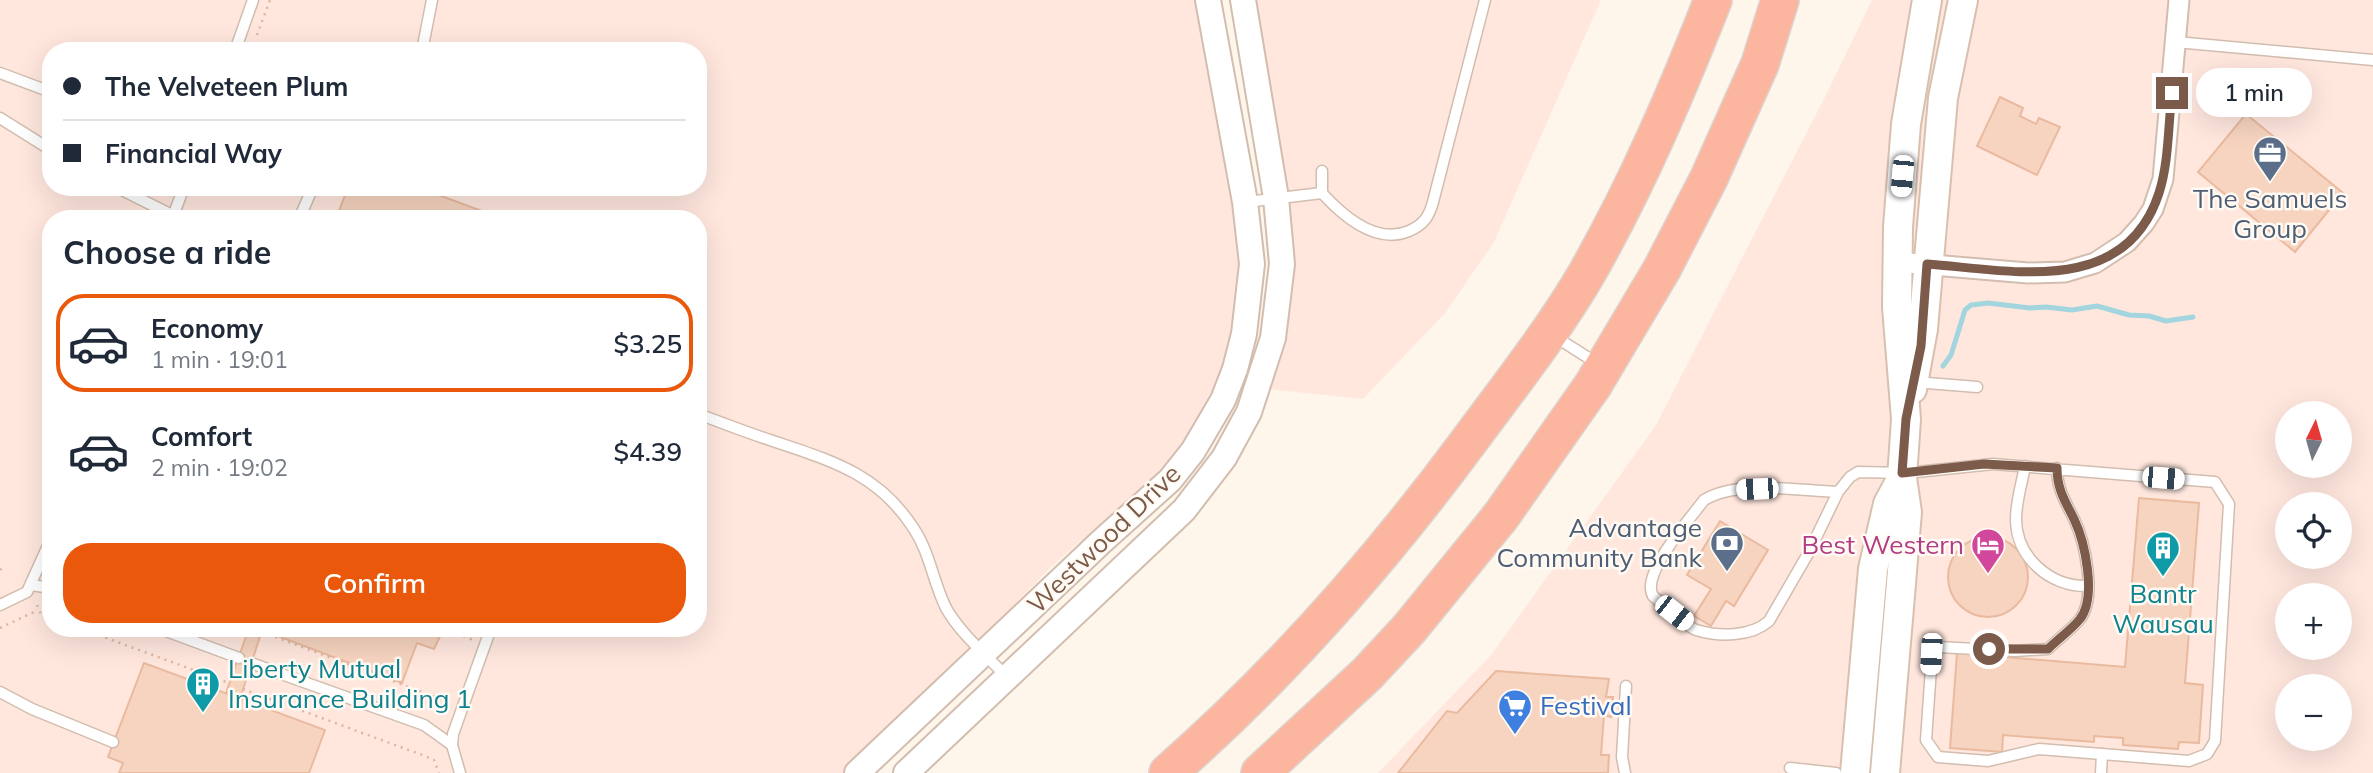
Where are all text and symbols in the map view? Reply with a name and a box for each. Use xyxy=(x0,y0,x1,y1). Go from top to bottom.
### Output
callout: 1 min xyxy=(2196,68,2312,118)
text: The Velveteen Plum xyxy=(105,70,348,103)
route end xyxy=(2156,77,2188,109)
text: 1 min xyxy=(2224,78,2284,107)
office icon: The Samuels Group xyxy=(2251,134,2289,183)
text: Financial Way xyxy=(105,137,282,170)
car xyxy=(1890,154,1915,198)
place label: The Samuels Group xyxy=(2193,182,2347,245)
text: Choose a ride xyxy=(63,232,271,272)
icon: car xyxy=(67,312,130,375)
text: Economy xyxy=(151,312,263,345)
text: $3.25 xyxy=(613,327,682,360)
text: 1 min · 19:01 xyxy=(151,345,288,374)
north arrow xyxy=(2275,401,2352,478)
map controls xyxy=(2275,401,2352,751)
icon: car xyxy=(67,420,130,483)
text: Comfort xyxy=(151,420,252,453)
text: $4.39 xyxy=(613,435,682,468)
text: 2 min · 19:02 xyxy=(151,453,288,482)
street label: Westwood Drive xyxy=(1020,457,1187,620)
car xyxy=(2142,466,2185,490)
car xyxy=(1736,478,1779,500)
button: locate xyxy=(2275,492,2352,569)
place label: Advantage Community Bank xyxy=(1496,511,1703,574)
bank icon: Advantage Community Bank xyxy=(1708,524,1746,573)
hotel icon: Best Western xyxy=(1969,526,2007,575)
place label: Best Western xyxy=(1801,528,1964,561)
building icon: Bantr Wausau xyxy=(2144,529,2182,578)
button: Confirm xyxy=(63,543,686,623)
place label: Bantr Wausau xyxy=(2112,577,2214,640)
button: + xyxy=(2275,583,2352,660)
car xyxy=(1651,592,1698,634)
car xyxy=(1920,632,1943,676)
route start xyxy=(1973,633,2005,665)
place label: Liberty Mutual Insurance Building 1 xyxy=(228,652,472,715)
building icon: Liberty Mutual Insurance Building 1 xyxy=(184,665,222,714)
button: − xyxy=(2275,674,2352,751)
supermarket icon: Festival xyxy=(1496,687,1534,736)
place label: Festival xyxy=(1540,689,1632,722)

